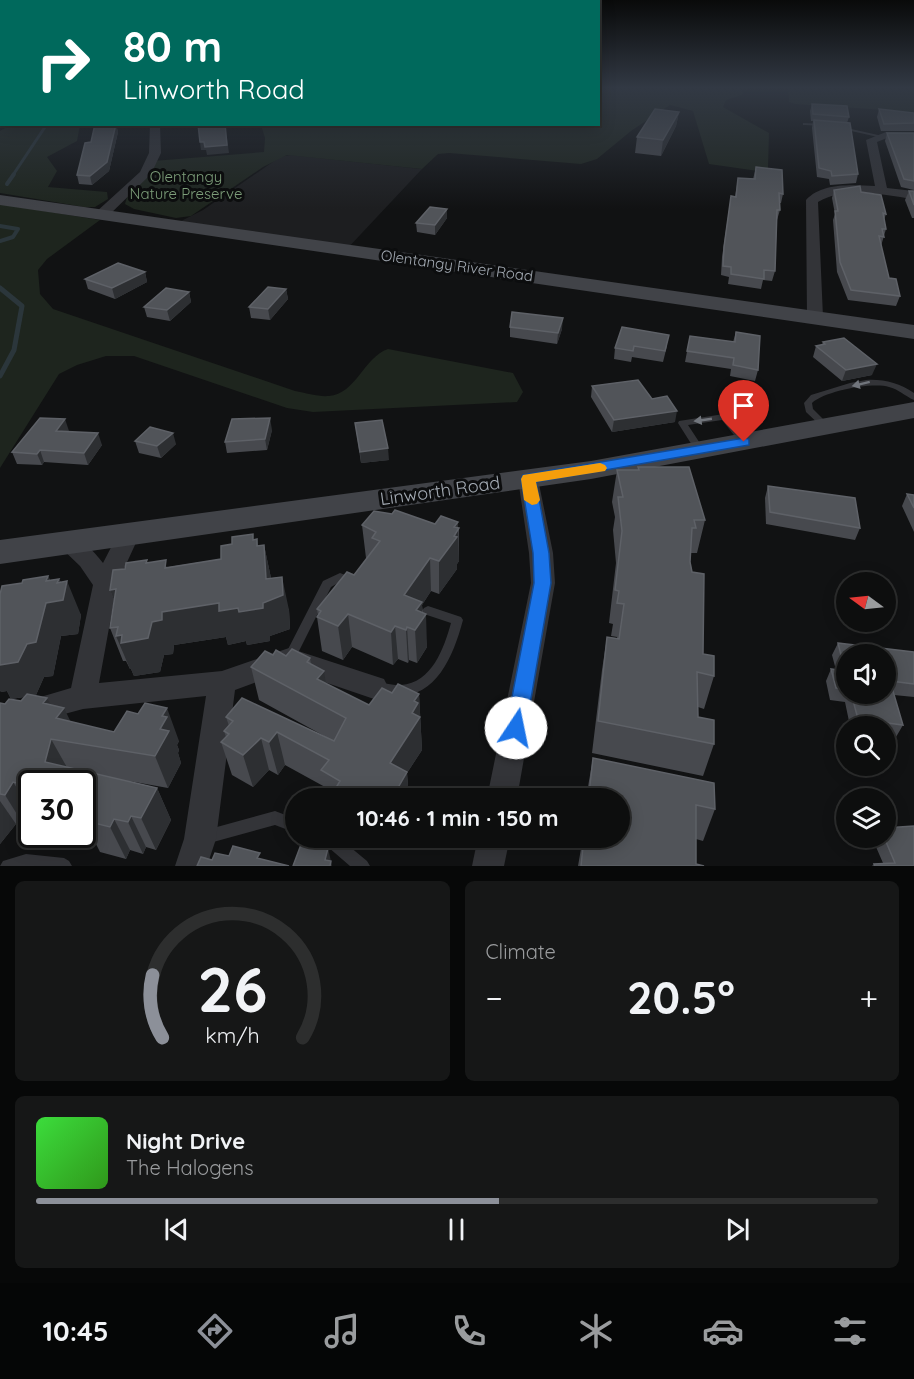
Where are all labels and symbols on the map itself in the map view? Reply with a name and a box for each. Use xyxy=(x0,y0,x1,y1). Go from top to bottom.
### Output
park label: Olentangy Nature Preserve xyxy=(130,167,242,203)
street label: Olentangy River Road xyxy=(380,245,534,286)
pin xyxy=(718,380,769,442)
one-way arrow xyxy=(851,380,870,390)
one-way arrow xyxy=(693,415,712,425)
street label: Linworth Road xyxy=(378,471,501,510)
north arrow xyxy=(836,572,896,632)
position arrow xyxy=(484,696,548,760)
speed limit sign: 30 xyxy=(18,770,96,848)

